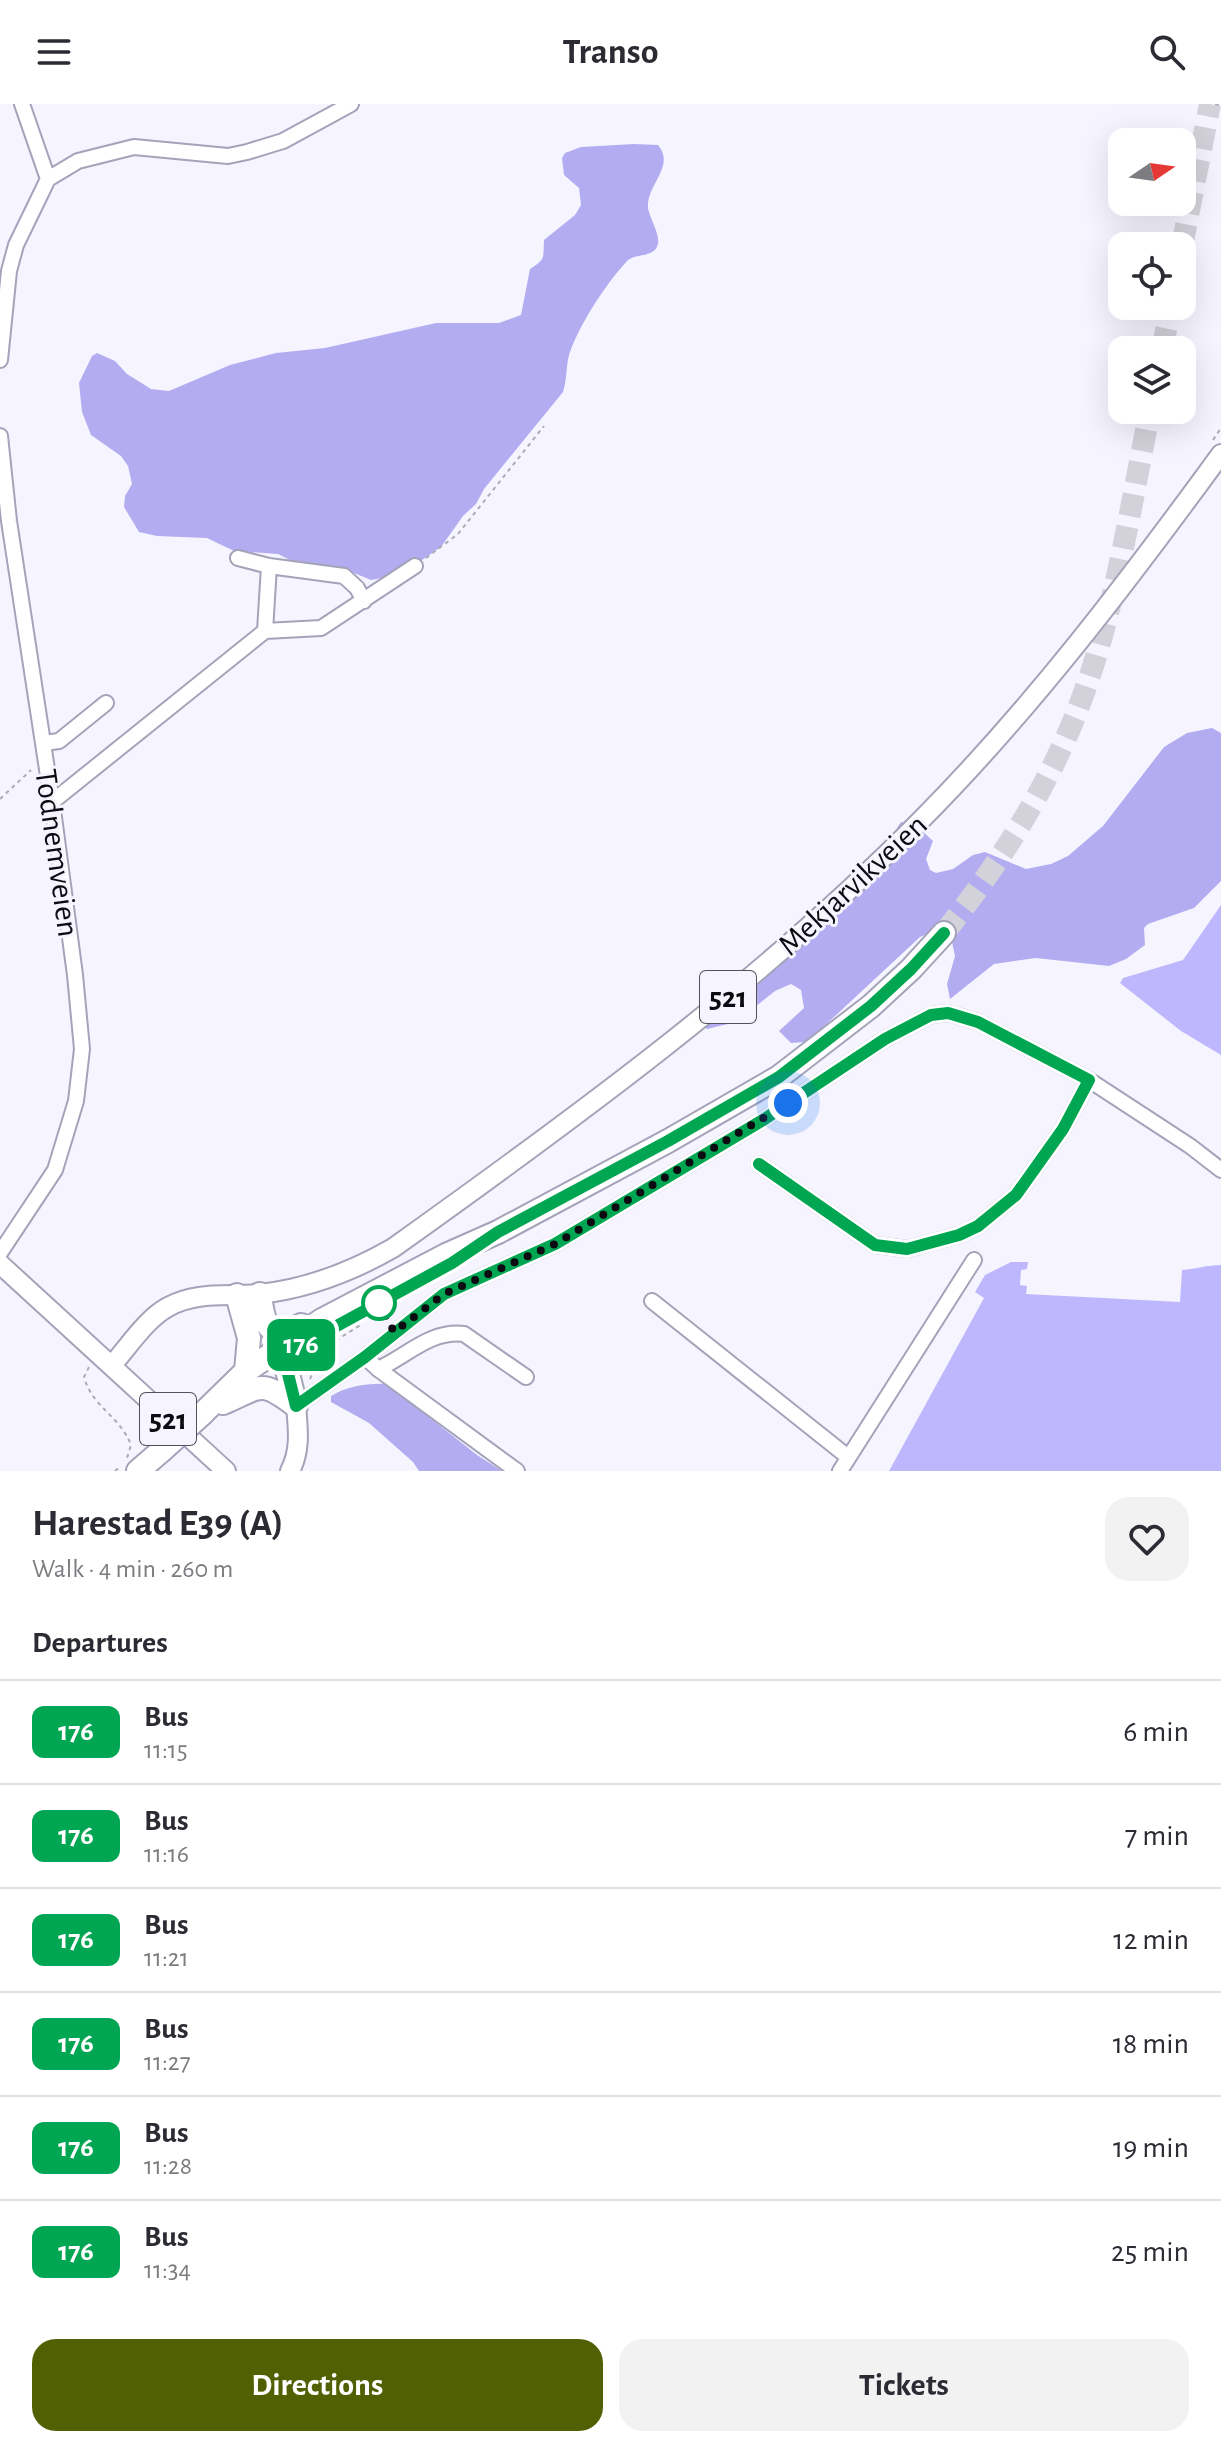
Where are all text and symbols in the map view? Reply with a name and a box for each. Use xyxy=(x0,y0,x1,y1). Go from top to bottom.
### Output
icon: menu xyxy=(32,30,76,74)
icon: search xyxy=(1145,30,1189,74)
text: Transo xyxy=(563,34,658,70)
north arrow xyxy=(1108,128,1196,216)
map controls xyxy=(1108,128,1196,424)
button: locate xyxy=(1108,232,1196,320)
button: layers xyxy=(1108,336,1196,424)
street label: Todnemveien xyxy=(29,767,85,939)
street label: Mekjarvikveien xyxy=(772,808,933,961)
road number: 521 xyxy=(700,971,756,1023)
your location xyxy=(768,1083,808,1123)
unlabelled marker xyxy=(362,1286,396,1320)
line badge: 176 xyxy=(255,1319,347,1371)
text: 176 xyxy=(283,1331,319,1359)
road number: 521 xyxy=(140,1393,196,1445)
button: heart xyxy=(1105,1497,1189,1581)
text: Harestad E39 (A) xyxy=(32,1505,284,1543)
text: Walk · 4 min · 260 m xyxy=(32,1556,233,1582)
text: Departures xyxy=(32,1628,168,1658)
text: Bus xyxy=(144,1702,189,1732)
text: 6 min xyxy=(1123,1717,1189,1747)
text: 176 xyxy=(58,1718,94,1746)
text: 11:15 xyxy=(144,1737,188,1763)
text: Bus xyxy=(144,1806,189,1836)
text: 7 min xyxy=(1125,1821,1189,1851)
text: 176 xyxy=(58,1822,94,1850)
text: 11:16 xyxy=(144,1841,189,1867)
text: Bus xyxy=(144,1910,189,1940)
text: 12 min xyxy=(1113,1925,1189,1955)
text: 176 xyxy=(58,1926,94,1954)
text: 11:21 xyxy=(144,1945,189,1971)
text: Bus xyxy=(144,2014,189,2044)
text: 18 min xyxy=(1113,2029,1189,2059)
text: 176 xyxy=(58,2030,94,2058)
text: 11:27 xyxy=(144,2049,191,2075)
text: Bus xyxy=(144,2118,189,2148)
text: 19 min xyxy=(1113,2133,1189,2163)
text: 176 xyxy=(58,2134,94,2162)
text: 11:28 xyxy=(144,2153,192,2179)
text: Bus xyxy=(144,2222,189,2252)
text: 25 min xyxy=(1111,2237,1189,2267)
text: 176 xyxy=(58,2238,94,2266)
text: 11:34 xyxy=(144,2257,191,2283)
button: Directions xyxy=(32,2339,603,2431)
button: Tickets xyxy=(619,2339,1189,2431)

